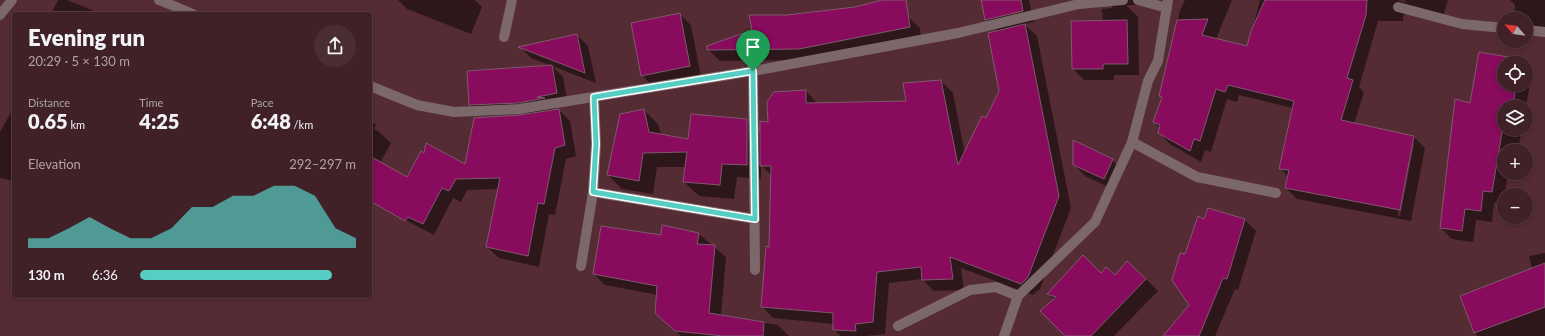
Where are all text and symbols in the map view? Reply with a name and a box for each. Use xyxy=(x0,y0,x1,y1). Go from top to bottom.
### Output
north arrow xyxy=(1497,12,1533,48)
map controls xyxy=(1497,12,1533,224)
text: Evening run xyxy=(28,24,145,51)
button: share xyxy=(314,25,356,67)
pin xyxy=(736,30,770,71)
icon: arrive xyxy=(742,36,764,58)
text: 20:29 · 5 × 130 m xyxy=(28,53,130,69)
button: locate xyxy=(1497,56,1533,92)
text: Distance xyxy=(28,96,70,109)
text: Time xyxy=(139,96,163,109)
text: Pace xyxy=(251,96,274,109)
button: layers xyxy=(1497,100,1533,136)
text: 0.65 xyxy=(28,109,68,133)
text: 4:25 xyxy=(139,109,179,133)
text: 6:48 xyxy=(251,109,291,133)
text: km xyxy=(68,118,85,131)
text: /km xyxy=(291,118,313,131)
button: + xyxy=(1497,144,1533,180)
text: Elevation xyxy=(28,156,81,172)
text: 292–297 m xyxy=(289,156,356,172)
button: − xyxy=(1497,188,1533,224)
text: 130 m xyxy=(28,267,65,283)
text: 6:36 xyxy=(92,267,118,283)

